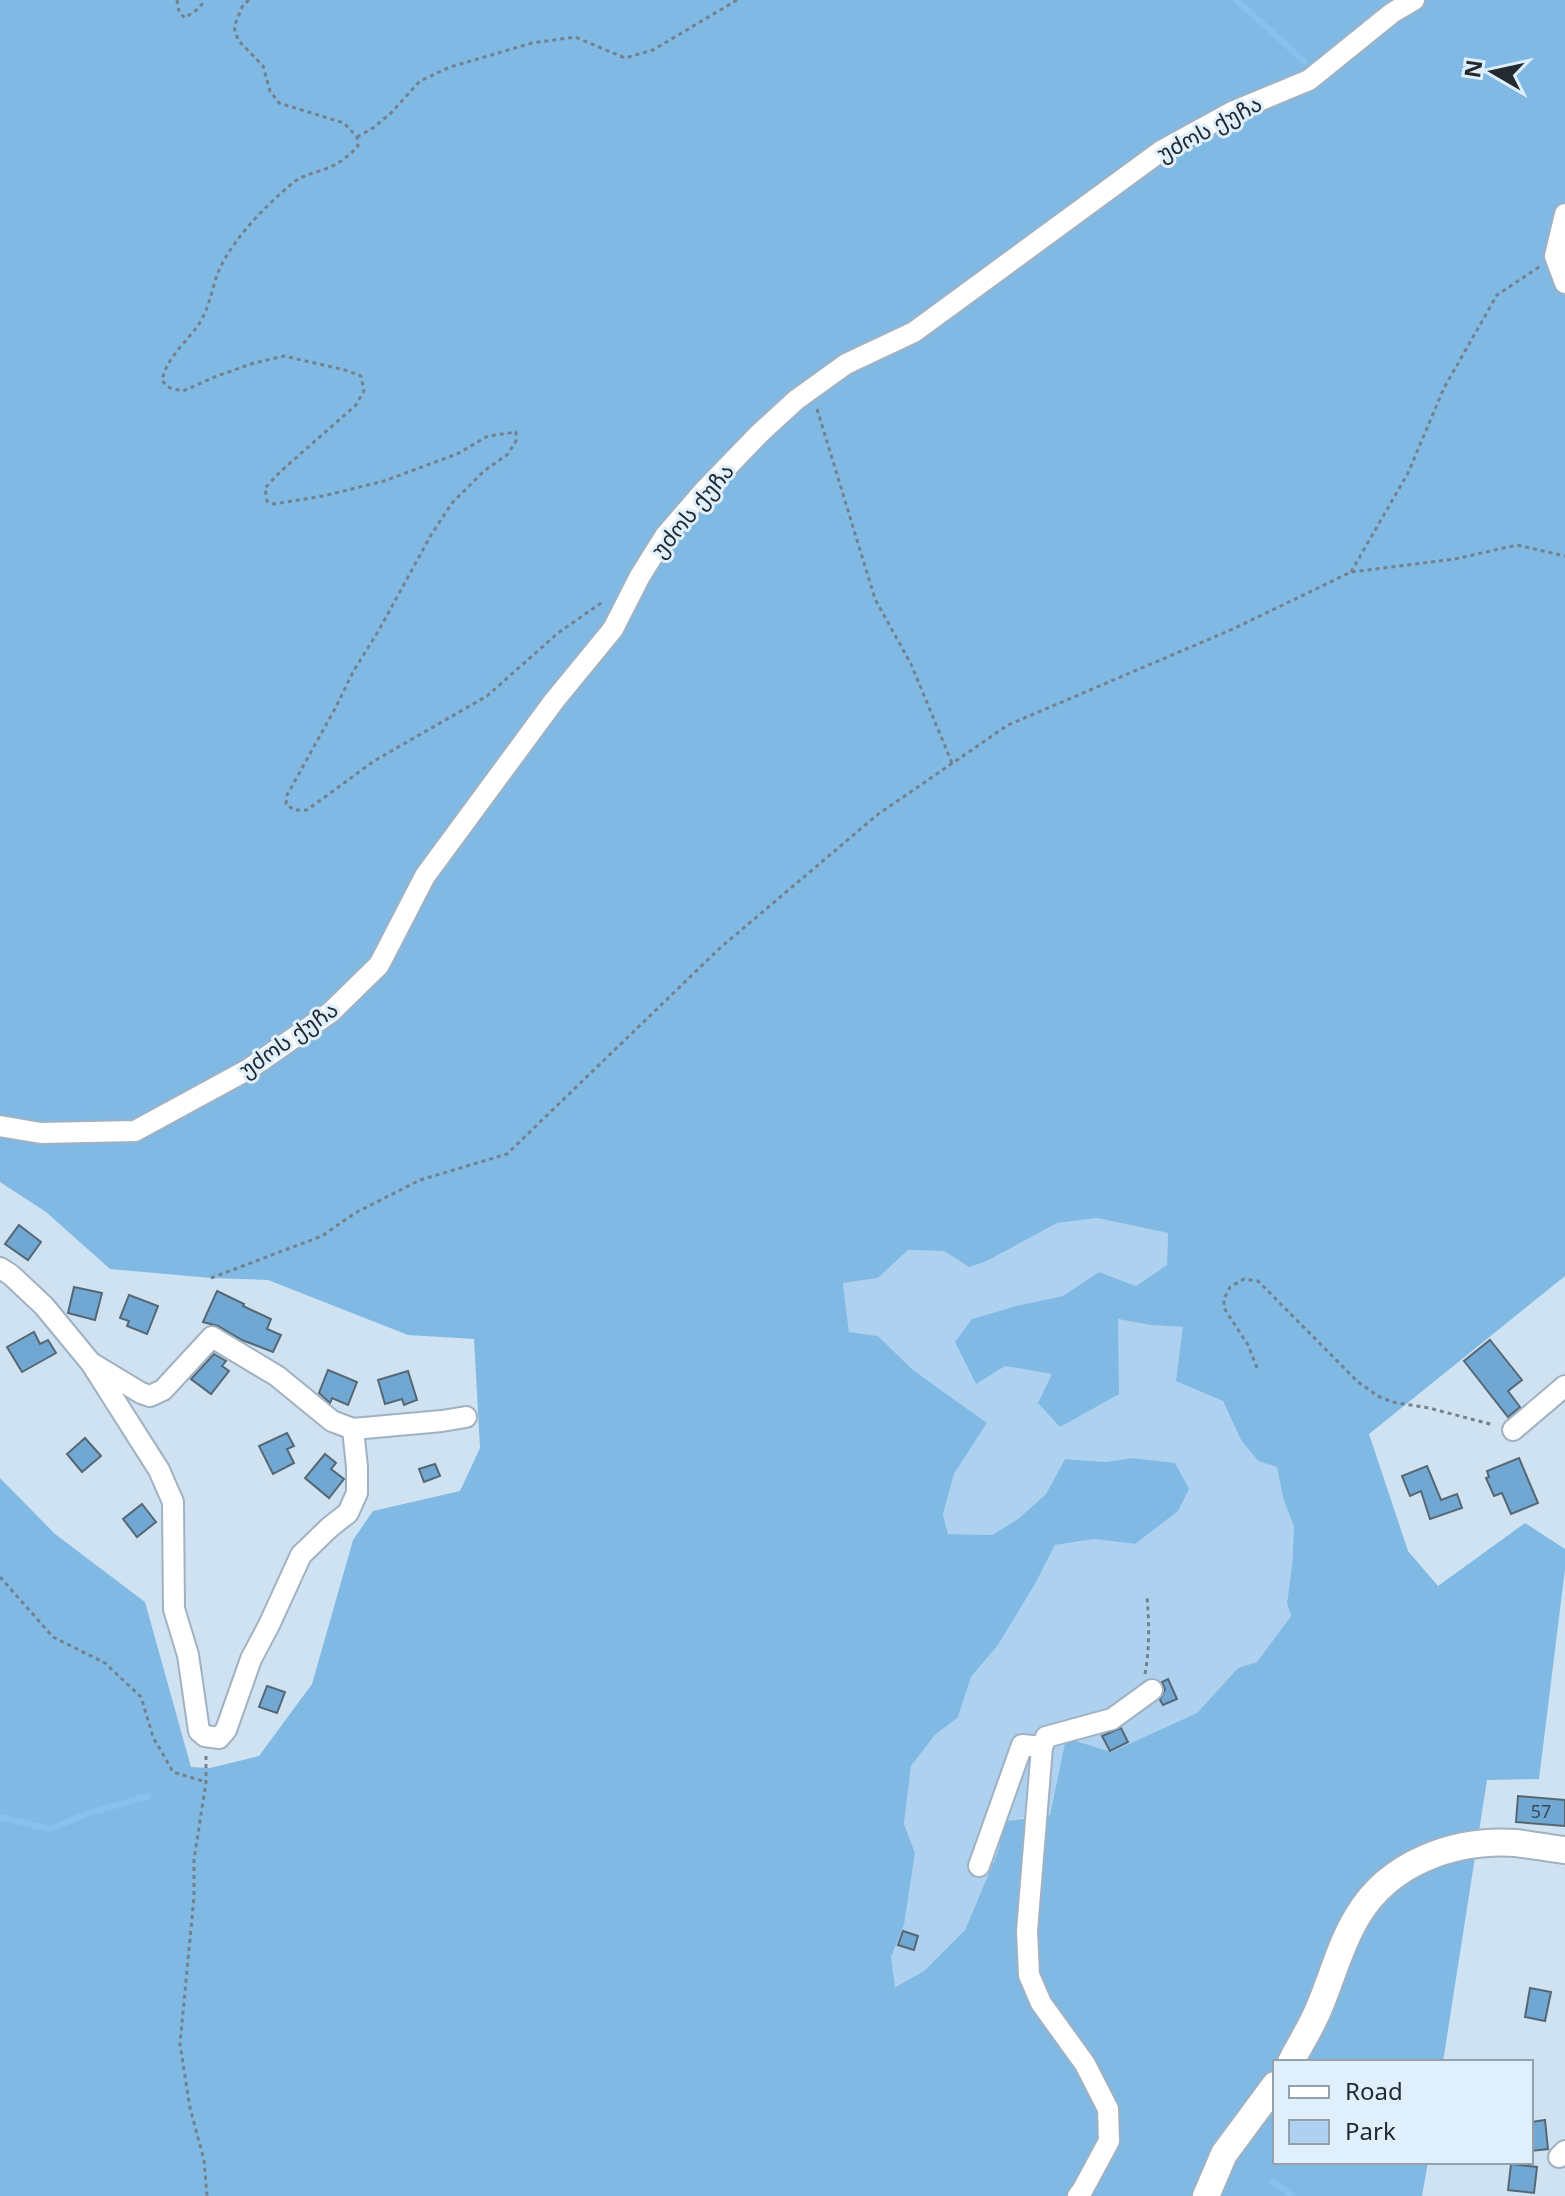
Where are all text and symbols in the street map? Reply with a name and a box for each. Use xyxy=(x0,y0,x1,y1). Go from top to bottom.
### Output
north arrow xyxy=(1453,32,1533,112)
text: N xyxy=(1457,58,1488,80)
street label: უძოს ქუჩა xyxy=(1152,88,1266,168)
street label: უძოს ქუჩა xyxy=(644,457,740,563)
street label: უძოს ქუჩა xyxy=(233,994,343,1084)
house number: 57 xyxy=(1531,1799,1551,1823)
legend xyxy=(1273,2060,1533,2164)
text: Road xyxy=(1345,2074,1403,2107)
text: Park xyxy=(1345,2114,1396,2147)

